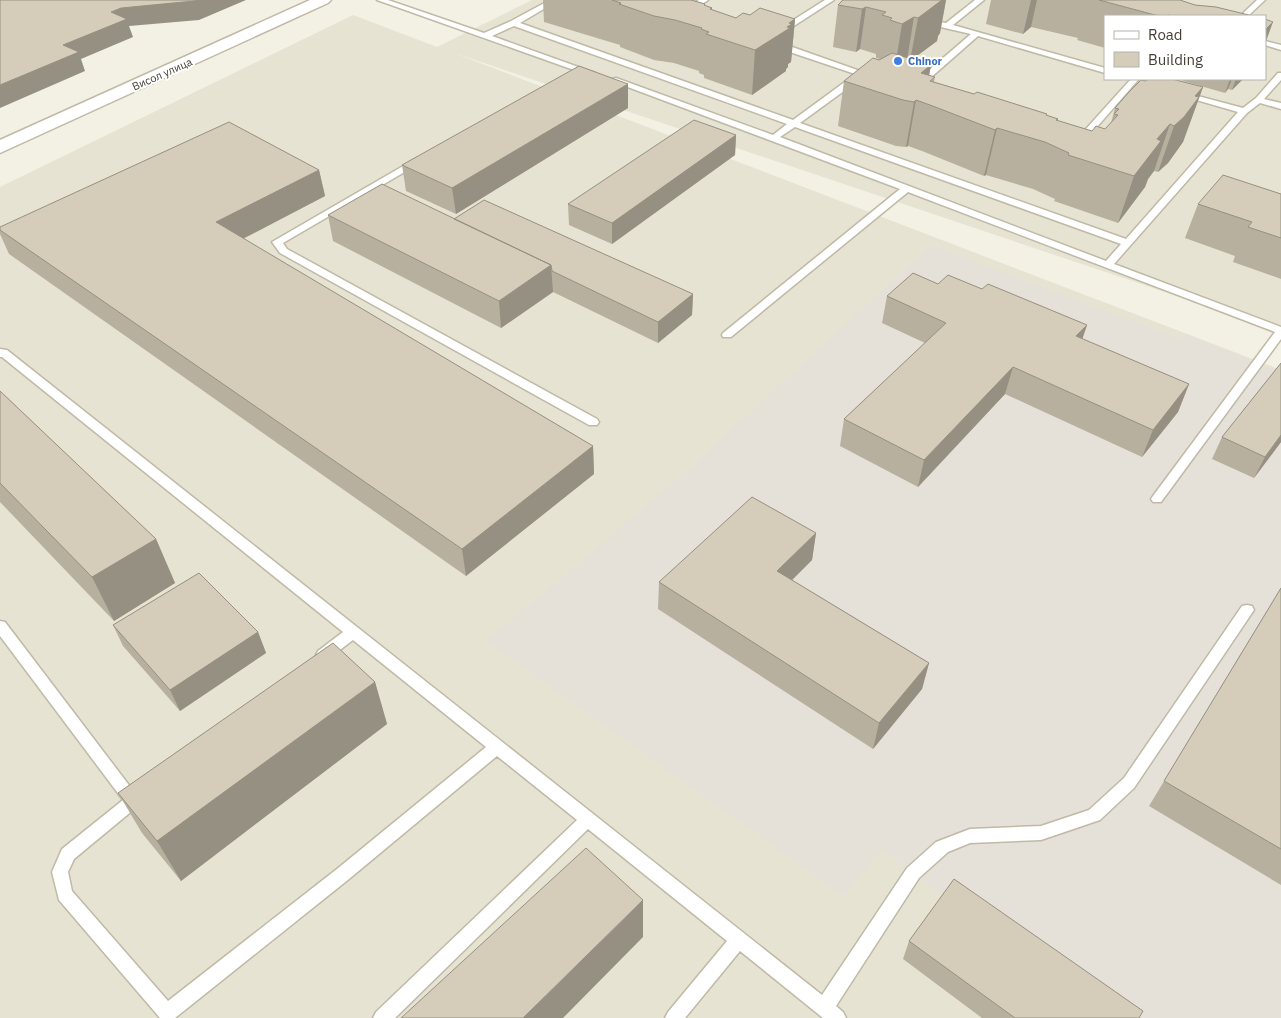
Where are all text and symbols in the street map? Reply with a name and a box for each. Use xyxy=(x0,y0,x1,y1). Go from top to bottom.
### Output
legend xyxy=(1104,15,1266,80)
text: Road xyxy=(1148,25,1183,44)
text: Building xyxy=(1148,50,1203,69)
street label: Висол улица xyxy=(130,54,194,94)
place label: Chinor xyxy=(908,54,943,68)
marker: Chinor xyxy=(892,55,904,67)

